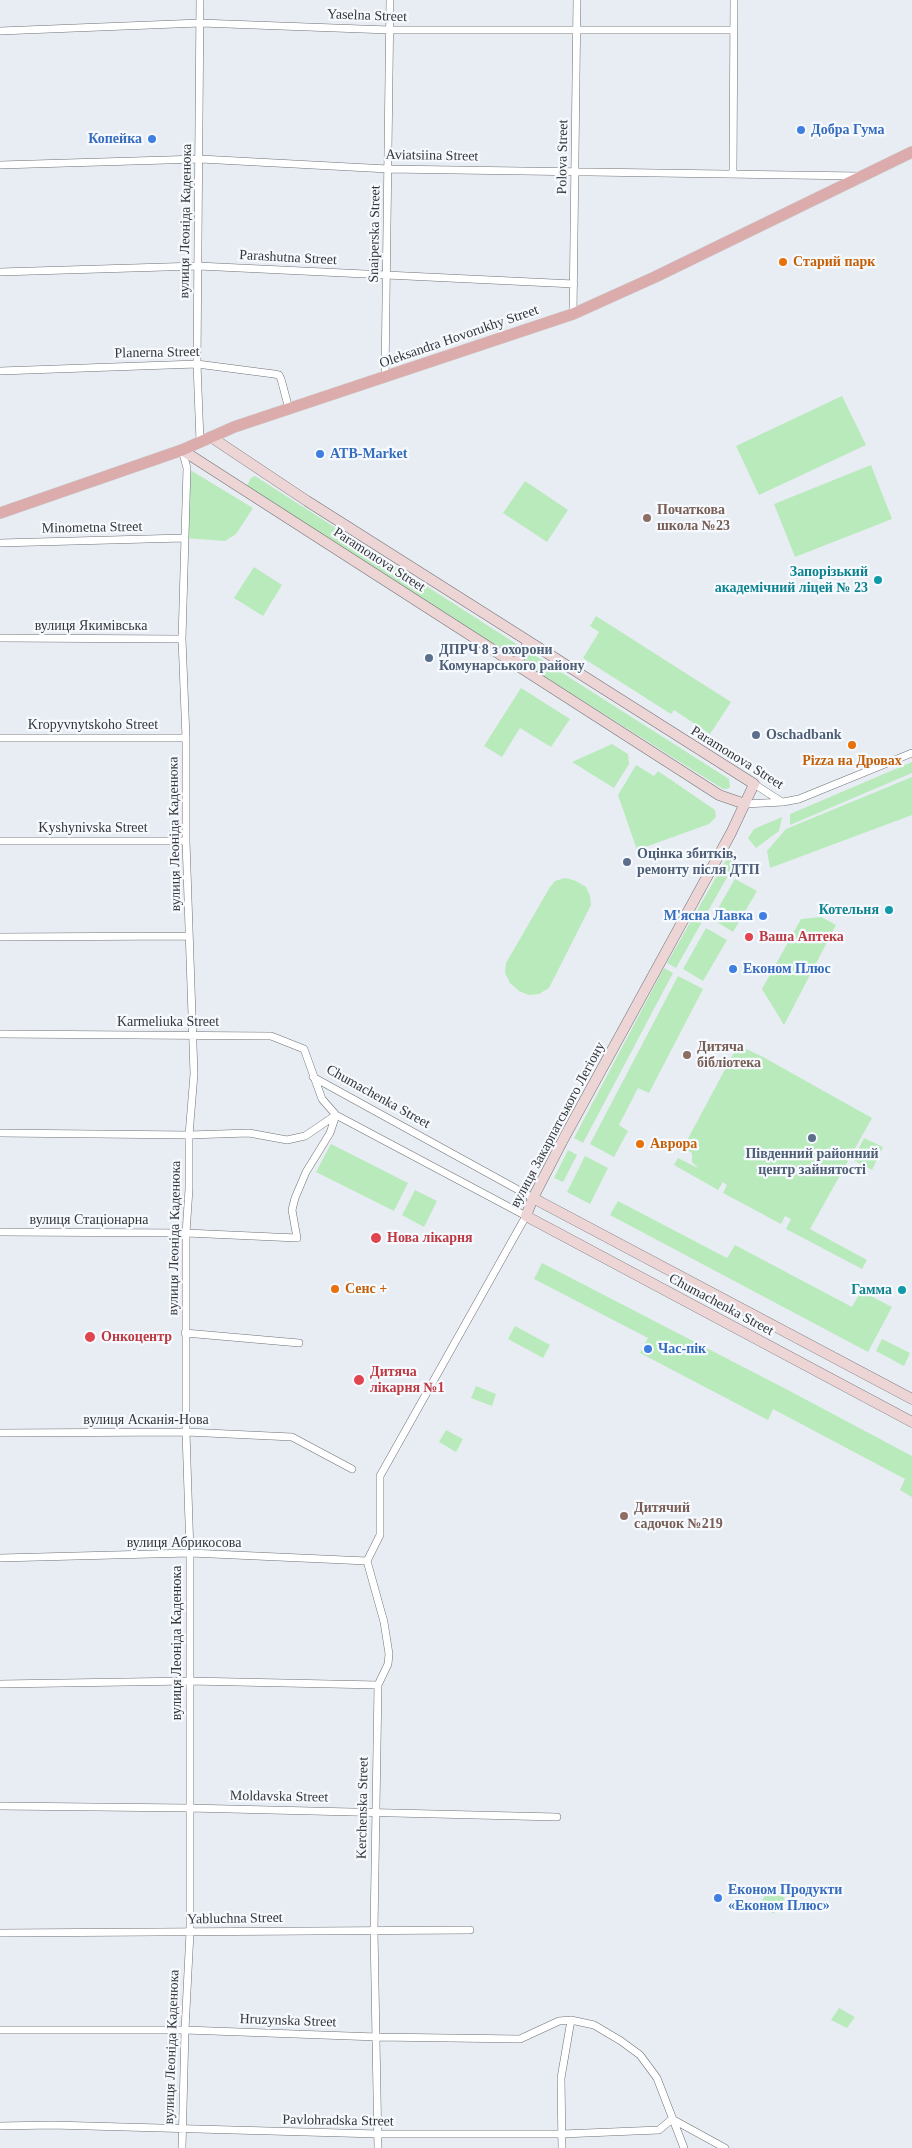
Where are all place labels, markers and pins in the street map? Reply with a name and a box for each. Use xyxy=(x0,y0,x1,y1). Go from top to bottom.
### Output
place label: Добра Гума xyxy=(811,122,885,138)
marker: Добра Гума xyxy=(795,124,807,136)
place label: Копейка xyxy=(88,131,142,147)
marker: Копейка xyxy=(146,133,158,145)
place label: Старий парк xyxy=(793,254,875,270)
marker: Старий парк xyxy=(777,256,789,268)
place label: ATB-Market xyxy=(330,446,407,462)
marker: ATB-Market xyxy=(314,448,326,460)
place label: Початкова школа №23 xyxy=(657,502,730,534)
marker: Початкова школа №23 xyxy=(641,512,653,524)
place label: Запорізький академічний ліцей № 23 xyxy=(715,564,868,596)
marker: Запорізький академічний ліцей № 23 xyxy=(872,574,884,586)
place label: ДПРЧ 8 з охорони Комунарського району xyxy=(439,642,585,674)
marker: ДПРЧ 8 з охорони Комунарського району xyxy=(423,652,435,664)
place label: Oschadbank xyxy=(766,727,841,743)
marker: Oschadbank xyxy=(750,729,762,741)
marker: Pizza на Дровах xyxy=(846,739,858,751)
place label: Pizza на Дровах xyxy=(802,753,902,769)
place label: Оцінка збитків, ремонту після ДТП xyxy=(637,846,760,879)
marker: Оцінка збитків, ремонту після ДТП xyxy=(621,856,633,868)
place label: Котельня xyxy=(819,902,879,918)
marker: Котельня xyxy=(883,904,895,916)
place label: М'ясна Лавка xyxy=(664,908,753,924)
marker: М'ясна Лавка xyxy=(757,910,769,922)
place label: Ваша Аптека xyxy=(759,929,844,945)
marker: Ваша Аптека xyxy=(743,931,755,943)
place label: Економ Плюс xyxy=(743,961,831,977)
marker: Економ Плюс xyxy=(727,963,739,975)
place label: Дитяча бібліотека xyxy=(697,1039,761,1072)
marker: Дитяча бібліотека xyxy=(681,1049,693,1061)
marker: Південний районний центр зайнятості xyxy=(806,1132,818,1144)
place label: Аврора xyxy=(650,1136,697,1152)
marker: Аврора xyxy=(634,1138,646,1150)
place label: Південний районний центр зайнятості xyxy=(745,1146,879,1178)
place label: Нова лікарня xyxy=(387,1230,473,1246)
marker: Нова лікарня xyxy=(369,1231,383,1245)
place label: Сенс + xyxy=(345,1281,387,1297)
place label: Гамма xyxy=(851,1282,892,1298)
marker: Сенс + xyxy=(329,1283,341,1295)
marker: Гамма xyxy=(896,1284,908,1296)
place label: Онкоцентр xyxy=(101,1329,172,1345)
marker: Онкоцентр xyxy=(83,1330,97,1344)
place label: Час-пік xyxy=(658,1341,706,1357)
marker: Час-пік xyxy=(642,1343,654,1355)
place label: Дитяча лікарня №1 xyxy=(370,1364,445,1396)
marker: Дитяча лікарня №1 xyxy=(352,1373,366,1387)
place label: Дитячий садочок №219 xyxy=(634,1500,723,1532)
marker: Дитячий садочок №219 xyxy=(618,1510,630,1522)
place label: Економ Продукти «Економ Плюс» xyxy=(728,1882,842,1914)
marker: Економ Продукти «Економ Плюс» xyxy=(712,1892,724,1904)

